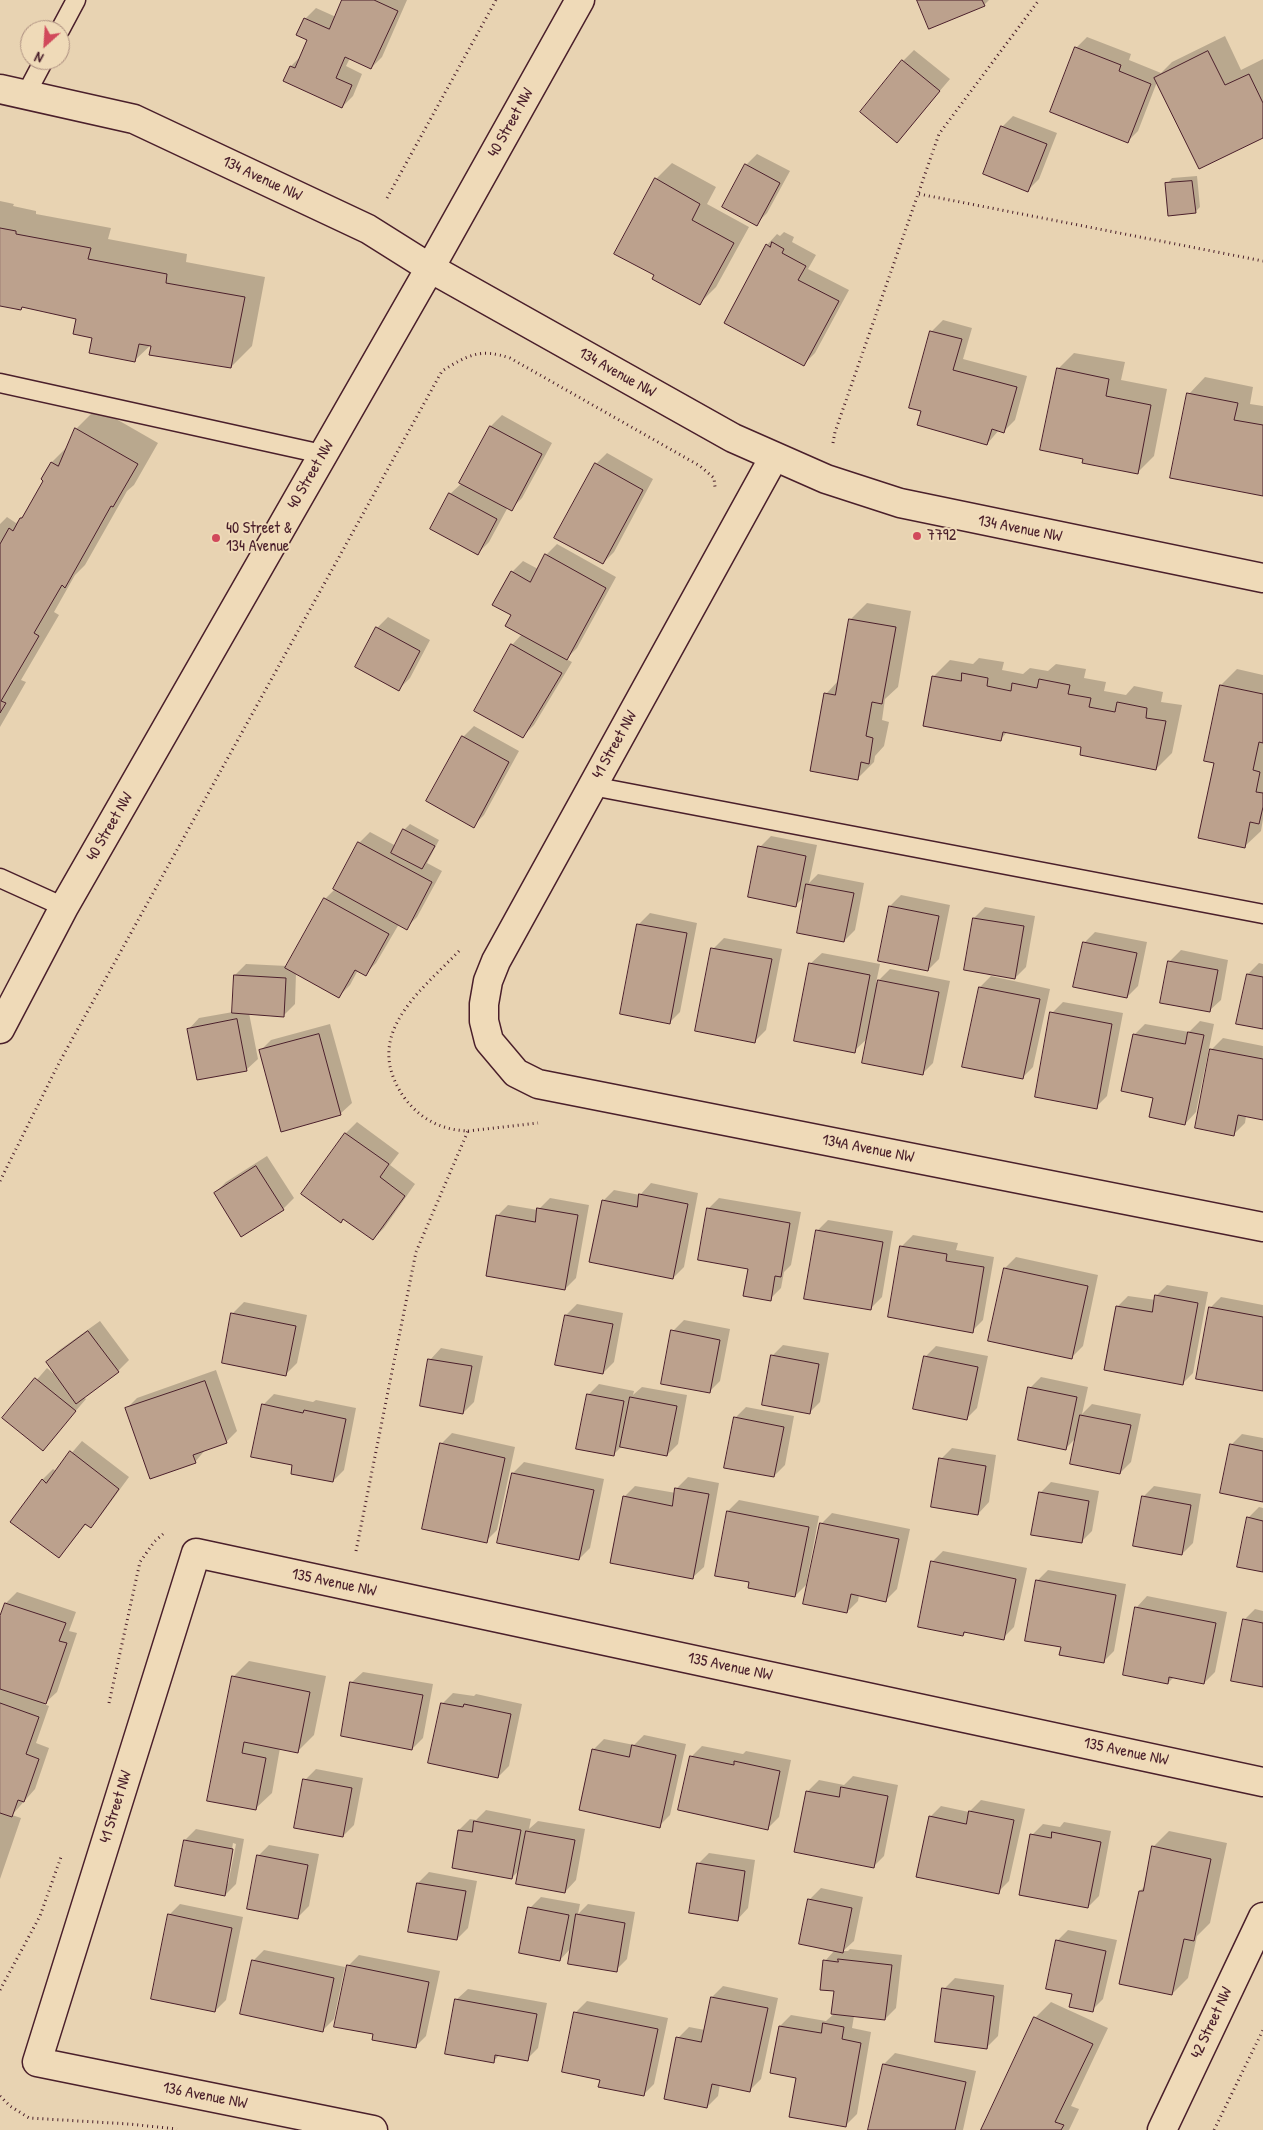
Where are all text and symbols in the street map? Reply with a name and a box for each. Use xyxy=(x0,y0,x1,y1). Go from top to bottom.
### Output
north arrow xyxy=(20,20,70,70)
text: N xyxy=(31,48,46,68)
street label: 40 Street NW xyxy=(484,85,538,161)
street label: 134 Avenue NW xyxy=(219,152,305,206)
street label: 134 Avenue NW xyxy=(575,344,659,402)
street label: 40 Street NW xyxy=(284,437,338,513)
street label: 134 Avenue NW xyxy=(976,511,1064,547)
place label: 40 Street & 134 Avenue xyxy=(226,519,292,557)
place label: 7792 xyxy=(927,526,956,546)
marker: 7792 xyxy=(911,530,923,542)
marker: 40 Street & 134 Avenue xyxy=(210,532,222,544)
street label: 41 Street NW xyxy=(588,708,642,782)
street label: 40 Street NW xyxy=(83,789,137,865)
street label: 134A Avenue NW xyxy=(820,1131,916,1167)
street label: 135 Avenue NW xyxy=(290,1565,378,1601)
street label: 135 Avenue NW xyxy=(686,1649,774,1685)
street label: 135 Avenue NW xyxy=(1082,1734,1170,1770)
street label: 41 Street NW xyxy=(96,1768,136,1846)
street label: 42 Street NW xyxy=(1187,1984,1237,2062)
street label: 136 Avenue NW xyxy=(161,2078,249,2114)

